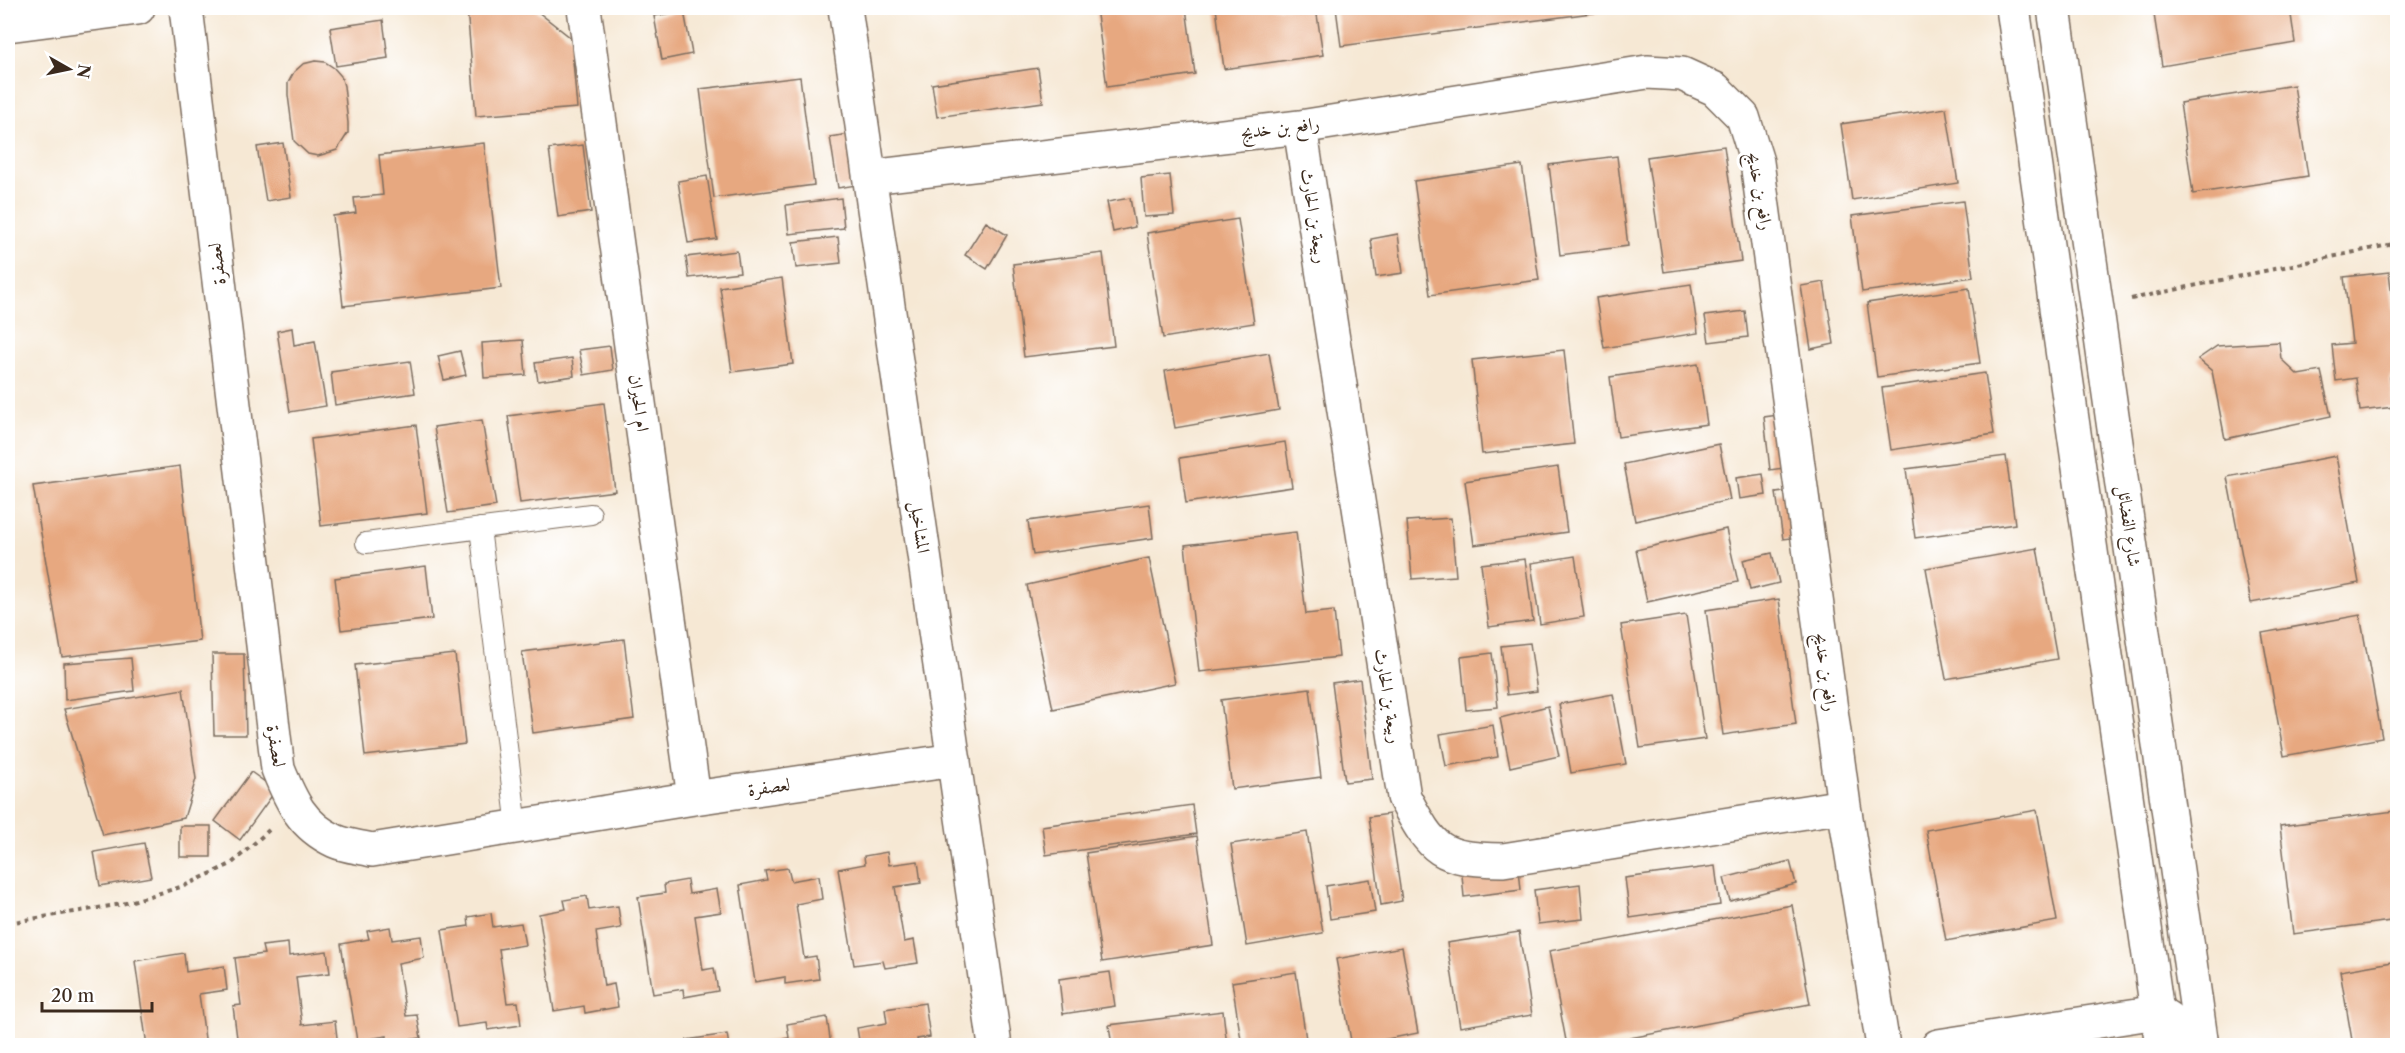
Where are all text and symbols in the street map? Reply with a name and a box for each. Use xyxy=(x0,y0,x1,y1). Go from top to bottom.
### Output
north arrow xyxy=(39,39,99,99)
text: N xyxy=(73,63,95,80)
street label: رافع بن خديج xyxy=(1239,112,1321,149)
street label: رافع بن خديج xyxy=(1737,150,1778,233)
street label: ربيعة بن الحارث xyxy=(1296,167,1332,265)
street label: لعصفرة xyxy=(204,242,231,286)
street label: ام الحيران xyxy=(619,373,654,434)
street label: شارع الفضائل xyxy=(2108,484,2146,569)
street label: المشاخيل xyxy=(903,500,935,555)
street label: رافع بن خديج xyxy=(1805,631,1842,714)
street label: ربيعة بن الحارث xyxy=(1370,647,1406,745)
street label: لعصفرة xyxy=(261,723,290,769)
street label: لعصفرة xyxy=(746,773,792,802)
scale bar xyxy=(42,975,152,1013)
text: 20 m xyxy=(51,985,95,1007)

